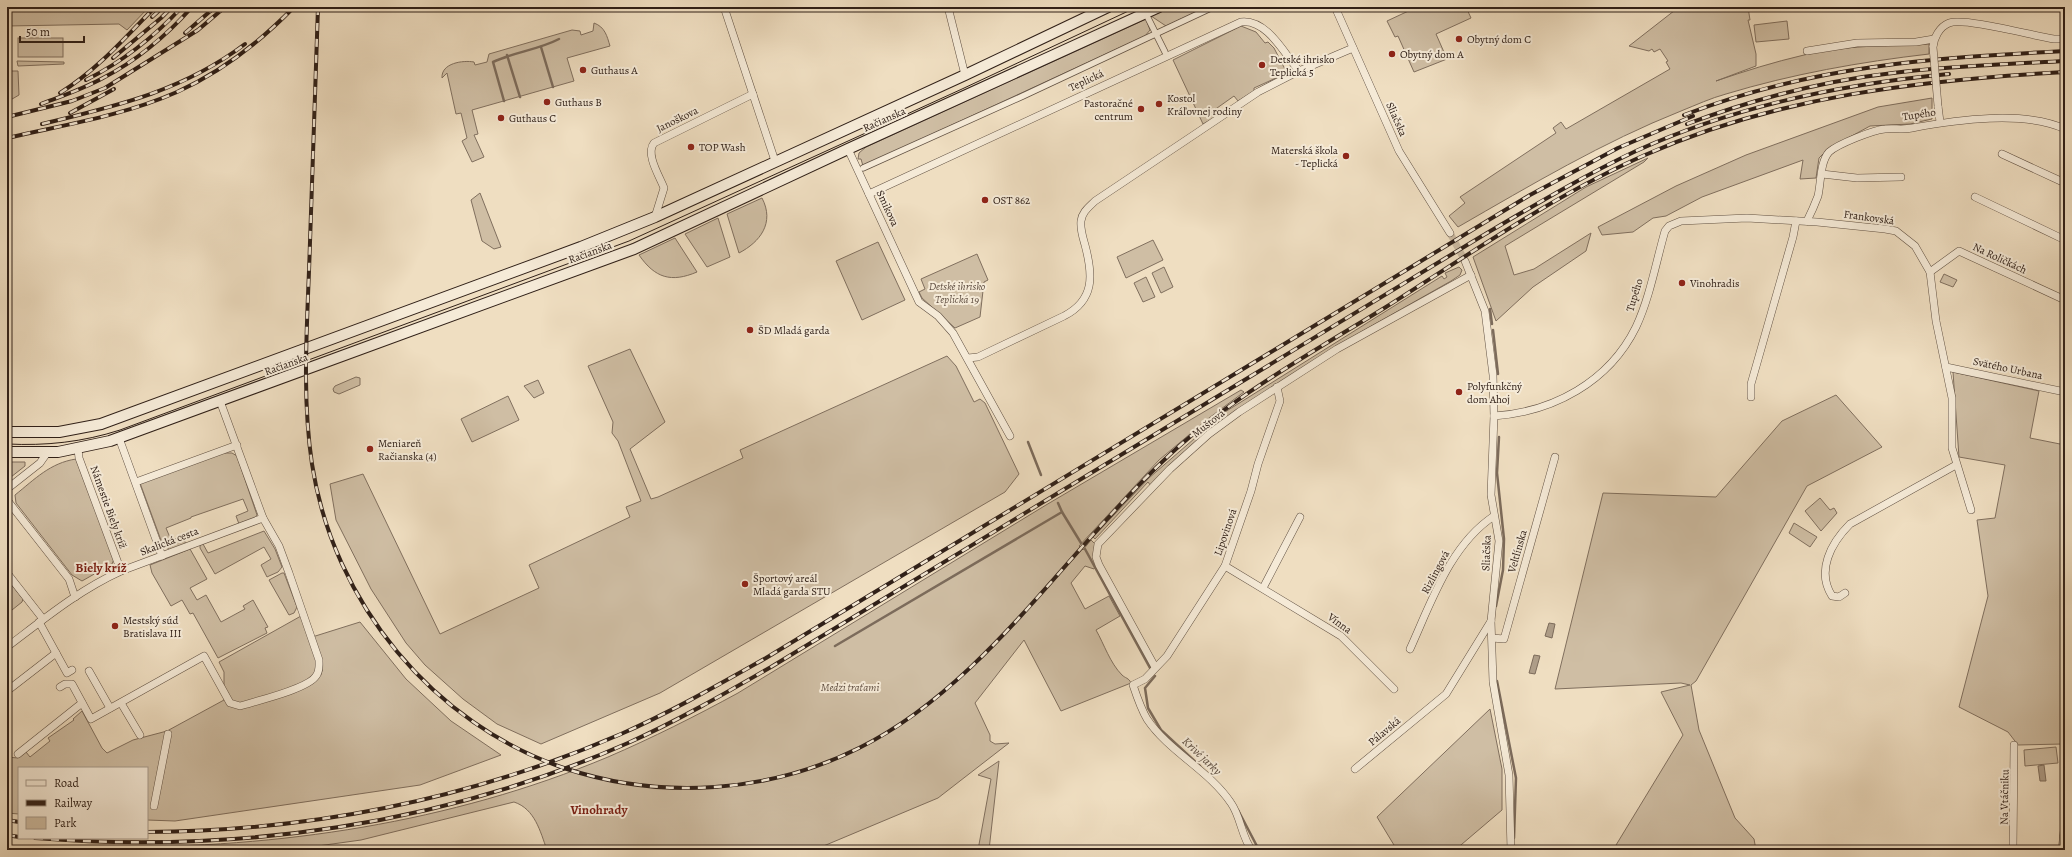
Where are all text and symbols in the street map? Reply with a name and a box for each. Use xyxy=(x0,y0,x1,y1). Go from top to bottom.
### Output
scale bar xyxy=(20,18,84,44)
text: 50 m xyxy=(26,24,50,40)
place label: Obytný dom C xyxy=(1467,32,1531,47)
marker: Obytný dom C xyxy=(1454,34,1464,44)
place label: Obytný dom A xyxy=(1400,47,1464,62)
marker: Obytný dom A xyxy=(1387,49,1397,59)
place label: Detské ihrisko Teplická 5 xyxy=(1270,52,1335,80)
marker: Detské ihrisko Teplická 5 xyxy=(1257,60,1267,70)
place label: Guthaus A xyxy=(591,63,638,78)
marker: Guthaus A xyxy=(578,65,588,75)
street label: Teplická xyxy=(1066,65,1107,95)
place label: Kostol Kráľovnej rodiny xyxy=(1167,91,1242,119)
place label: Guthaus B xyxy=(555,95,602,110)
place label: Pastoračné centrum xyxy=(1084,96,1133,124)
marker: Guthaus B xyxy=(542,97,552,107)
marker: Kostol Kráľovnej rodiny xyxy=(1154,99,1164,109)
street label: Sliačska xyxy=(1382,100,1411,140)
street label: Janoškova xyxy=(654,103,701,136)
street label: Račianska xyxy=(860,103,909,136)
marker: Pastoračné centrum xyxy=(1136,104,1146,114)
street label: Tupého xyxy=(1901,104,1937,125)
place label: Guthaus C xyxy=(509,111,556,126)
marker: Guthaus C xyxy=(496,113,506,123)
place label: TOP Wash xyxy=(699,140,746,155)
marker: TOP Wash xyxy=(686,142,696,152)
place label: Materská škola - Teplická xyxy=(1271,143,1339,171)
marker: Materská škola - Teplická xyxy=(1341,151,1351,161)
street label: Smikova xyxy=(873,188,903,230)
place label: OST 862 xyxy=(993,193,1030,208)
marker: OST 862 xyxy=(980,195,990,205)
street label: Frankovská xyxy=(1843,207,1896,229)
street label: Račianska xyxy=(566,237,615,267)
street label: Na Roličkách xyxy=(1970,239,2029,278)
street label: Tupého xyxy=(1622,276,1647,313)
place label: Vinohradis xyxy=(1689,276,1739,291)
marker: Vinohradis xyxy=(1677,278,1687,288)
park label: Detské ihrisko Teplická 19 xyxy=(929,279,986,307)
place label: ŠD Mladá garda xyxy=(758,323,831,338)
marker: ŠD Mladá garda xyxy=(745,325,755,335)
street label: Račianska xyxy=(262,349,311,379)
street label: Svätého Urbana xyxy=(1972,354,2045,383)
place label: Polyfunkčný dom Ahoj xyxy=(1467,379,1522,407)
marker: Polyfunkčný dom Ahoj xyxy=(1454,387,1464,397)
street label: Muštová xyxy=(1189,405,1229,441)
place label: Meniareň Račianska (4) xyxy=(378,436,437,464)
marker: Meniareň Račianska (4) xyxy=(365,444,375,454)
street label: Námestie Biely kríž xyxy=(87,464,131,551)
street label: Lipovinová xyxy=(1210,506,1241,558)
street label: Skalická cesta xyxy=(138,523,201,560)
street label: Veltlínska xyxy=(1504,527,1531,575)
street label: Sliačska xyxy=(1478,534,1495,571)
street label: Rizlingová xyxy=(1418,547,1454,597)
district label: Biely kríž xyxy=(75,559,127,576)
place label: Športový areál Mladá garda STU xyxy=(753,571,831,599)
marker: Športový areál Mladá garda STU xyxy=(740,579,750,589)
street label: Vínna xyxy=(1324,609,1356,638)
place label: Mestský súd Bratislava III xyxy=(123,613,181,641)
marker: Mestský súd Bratislava III xyxy=(110,621,120,631)
park label: Medzi traťami xyxy=(821,680,879,695)
street label: Pálavská xyxy=(1365,713,1404,749)
water label: Krivé jarky xyxy=(1179,733,1226,779)
legend xyxy=(18,767,148,839)
street label: Na Vtáčniku xyxy=(1997,769,2012,825)
text: Road xyxy=(54,775,80,791)
text: Railway xyxy=(54,795,93,811)
district label: Vinohrady xyxy=(570,801,628,818)
text: Park xyxy=(54,815,77,831)

